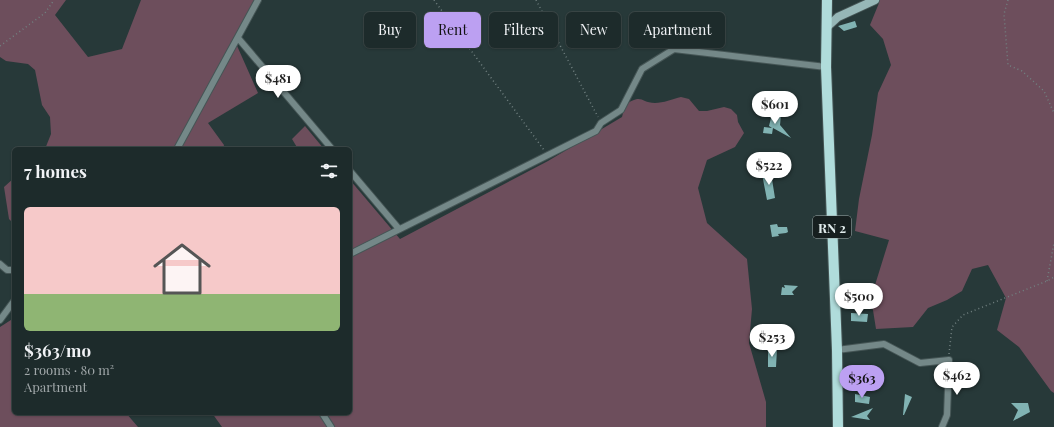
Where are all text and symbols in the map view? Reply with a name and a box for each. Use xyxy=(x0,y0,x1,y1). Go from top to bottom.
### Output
chip: Buy xyxy=(364,12,416,48)
chip: Rent xyxy=(424,12,481,48)
chip: Filters xyxy=(489,12,558,48)
chip: New xyxy=(566,12,621,48)
chip: Apartment xyxy=(629,12,725,48)
pin: $481 xyxy=(254,65,302,99)
text: $481 xyxy=(265,69,291,86)
pin: $601 xyxy=(751,91,799,125)
text: $601 xyxy=(761,95,789,112)
pin: $522 xyxy=(745,152,793,186)
text: $522 xyxy=(755,156,783,173)
text: 7 homes xyxy=(24,160,87,182)
icon: filters xyxy=(318,160,340,182)
road number: RN 2 xyxy=(813,216,851,238)
icon: home xyxy=(146,233,218,305)
pin: $500 xyxy=(835,283,883,317)
text: $500 xyxy=(844,287,874,304)
pin: $253 xyxy=(748,324,796,358)
text: $253 xyxy=(759,328,785,345)
text: $363/mo xyxy=(24,339,91,361)
text: 2 rooms · 80 m² xyxy=(24,361,114,378)
pin: $462 xyxy=(933,362,981,396)
pin: $363 xyxy=(838,365,886,399)
text: $462 xyxy=(943,366,971,383)
text: $363 xyxy=(848,369,876,386)
text: Apartment xyxy=(24,378,87,395)

